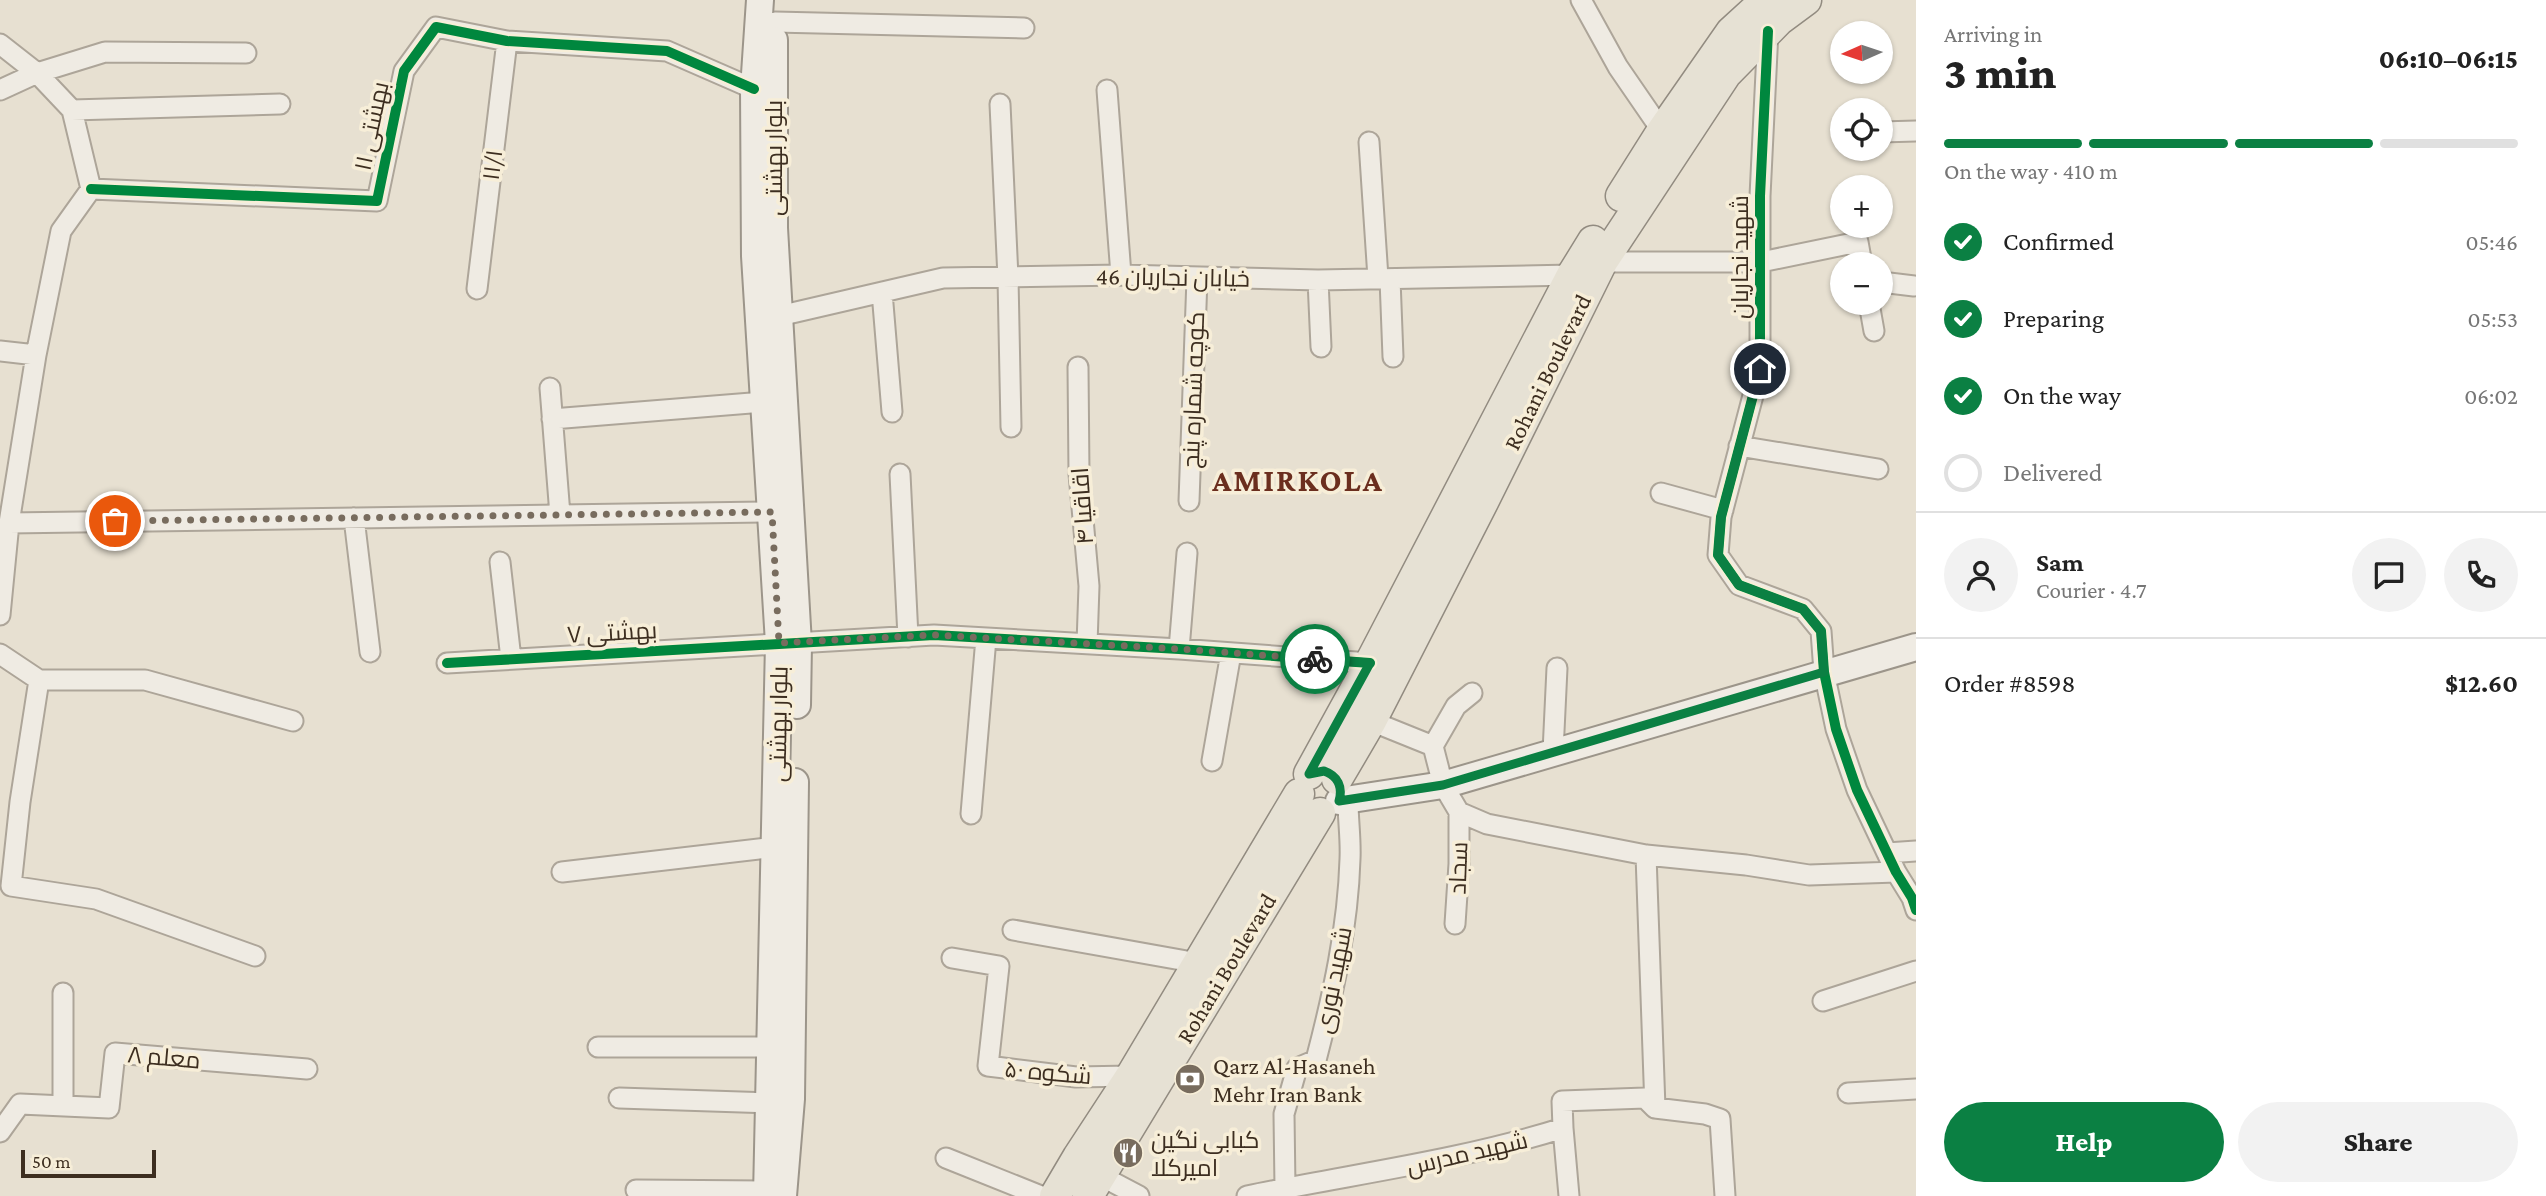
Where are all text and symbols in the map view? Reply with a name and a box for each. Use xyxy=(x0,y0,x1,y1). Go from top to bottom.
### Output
north arrow xyxy=(1830,21,1894,84)
map controls xyxy=(1830,21,1893,315)
text: Arriving in xyxy=(1944,21,2042,47)
text: 06:10–06:15 xyxy=(2379,45,2518,74)
text: 3 min xyxy=(1944,47,2056,98)
street label: بهشتی ۱۱ xyxy=(348,79,395,173)
button: locate xyxy=(1830,98,1893,161)
street label: بلوار بهشتی xyxy=(760,100,788,216)
street label: ۱۱/۱ xyxy=(477,148,507,182)
text: On the way · 410 m xyxy=(1944,158,2118,184)
button: + xyxy=(1830,175,1893,238)
street label: شهید نجاریان xyxy=(1726,195,1754,319)
icon: check xyxy=(1944,223,1982,261)
text: Confirmed xyxy=(2003,227,2114,256)
text: 05:46 xyxy=(2465,229,2518,255)
button: − xyxy=(1830,252,1893,315)
street label: خیابان نجاریان 46 xyxy=(1096,262,1250,293)
street label: Rohani Boulevard xyxy=(1498,289,1597,454)
icon: check xyxy=(1944,300,1982,338)
text: Preparing xyxy=(2003,304,2104,333)
text: 05:53 xyxy=(2467,306,2518,332)
street label: کوچه شماره پنج xyxy=(1177,311,1212,469)
pin xyxy=(1730,339,1790,399)
icon: home xyxy=(1741,350,1779,388)
icon: check xyxy=(1944,377,1982,415)
text: On the way xyxy=(2003,381,2121,410)
text: 06:02 xyxy=(2464,383,2518,409)
text: Delivered xyxy=(2003,458,2102,487)
district label: AMIRKOLA xyxy=(1211,462,1384,498)
street label: اقاقیا ۴ xyxy=(1066,467,1098,545)
pin xyxy=(85,491,145,551)
icon: bag xyxy=(96,502,134,540)
button: person xyxy=(1944,538,2018,612)
button: chat xyxy=(2352,538,2426,612)
button: phone xyxy=(2444,538,2518,612)
text: Sam xyxy=(2036,548,2084,577)
text: Courier · 4.7 xyxy=(2036,577,2147,603)
street label: بهشتی ۷ xyxy=(566,616,658,649)
courier xyxy=(1280,624,1350,694)
icon: bike xyxy=(1296,640,1334,678)
street label: بلوار بهشتی xyxy=(763,666,794,782)
text: Order #8598 xyxy=(1944,669,2075,698)
text: $12.60 xyxy=(2445,669,2518,698)
street label: سجاد xyxy=(1444,841,1472,895)
street label: Rohani Boulevard xyxy=(1171,888,1281,1048)
street label: شهید نوری xyxy=(1309,924,1358,1036)
street label: معلم ۸ xyxy=(126,1040,202,1077)
place label: Qarz Al-Hasaneh Mehr Iran Bank xyxy=(1213,1052,1376,1107)
street label: شکوه ۵۰ xyxy=(1003,1055,1093,1089)
bank icon: Qarz Al-Hasaneh Mehr Iran Bank xyxy=(1173,1062,1207,1096)
button: Help xyxy=(1944,1102,2224,1182)
button: Share xyxy=(2238,1102,2518,1182)
place label: کبابی نگین امیرکلا xyxy=(1151,1126,1260,1181)
street label: شهید مدرس xyxy=(1404,1126,1531,1181)
restaurant icon: کبابی نگین امیرکلا xyxy=(1111,1136,1145,1170)
scale bar xyxy=(21,1147,156,1179)
text: 50 m xyxy=(32,1151,71,1172)

